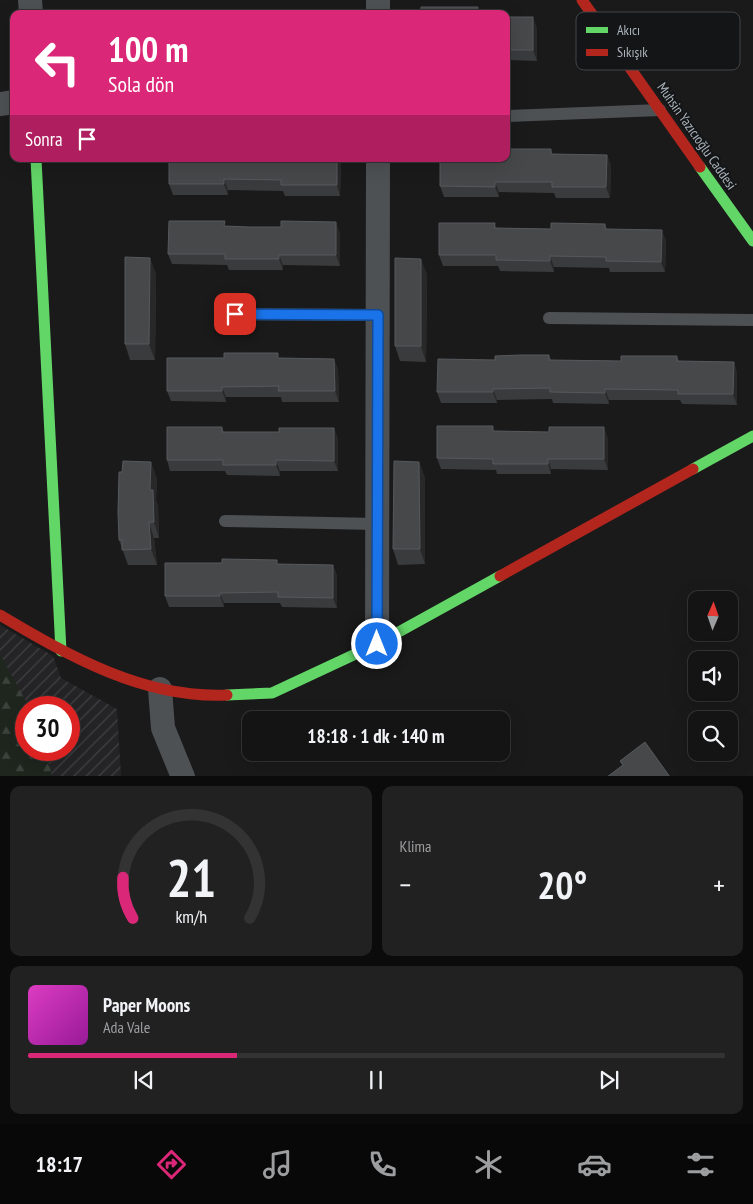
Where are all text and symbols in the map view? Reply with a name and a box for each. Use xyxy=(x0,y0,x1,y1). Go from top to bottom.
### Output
legend xyxy=(576,12,740,70)
text: Akıcı xyxy=(617,21,640,39)
text: 100 m xyxy=(108,26,189,72)
icon: left xyxy=(25,30,90,95)
text: Sıkışık xyxy=(617,43,648,61)
text: Sola dön xyxy=(108,70,174,98)
street label: Muhsin Yazıcıoğlu Caddesi xyxy=(653,79,741,193)
icon: arrive xyxy=(73,125,101,153)
text: Sonra xyxy=(25,127,63,151)
pin xyxy=(214,293,256,335)
icon: arrive xyxy=(221,300,249,328)
north arrow xyxy=(688,591,738,641)
map controls xyxy=(688,591,738,761)
position arrow xyxy=(350,617,402,669)
button: sound xyxy=(688,651,738,701)
speed limit sign: 30 xyxy=(15,696,80,761)
button: search xyxy=(688,711,738,761)
text: 18:18 · 1 dk · 140 m xyxy=(307,724,445,748)
text: Klima xyxy=(400,836,431,856)
text: 21 xyxy=(166,844,216,911)
text: 20° xyxy=(537,860,587,909)
text: − xyxy=(400,866,411,903)
text: + xyxy=(713,866,725,903)
text: km/h xyxy=(175,905,207,928)
text: Paper Moons xyxy=(103,993,190,1017)
text: Ada Vale xyxy=(103,1017,150,1037)
icon: previous xyxy=(130,1066,158,1094)
icon: pause xyxy=(362,1066,390,1094)
icon: next xyxy=(595,1066,623,1094)
icon: directions xyxy=(154,1147,189,1182)
icon: music xyxy=(260,1147,295,1182)
icon: phone xyxy=(365,1147,400,1182)
icon: climate xyxy=(471,1147,506,1182)
icon: car xyxy=(577,1147,612,1182)
icon: filters xyxy=(683,1147,718,1182)
text: 18:17 xyxy=(35,1150,83,1178)

